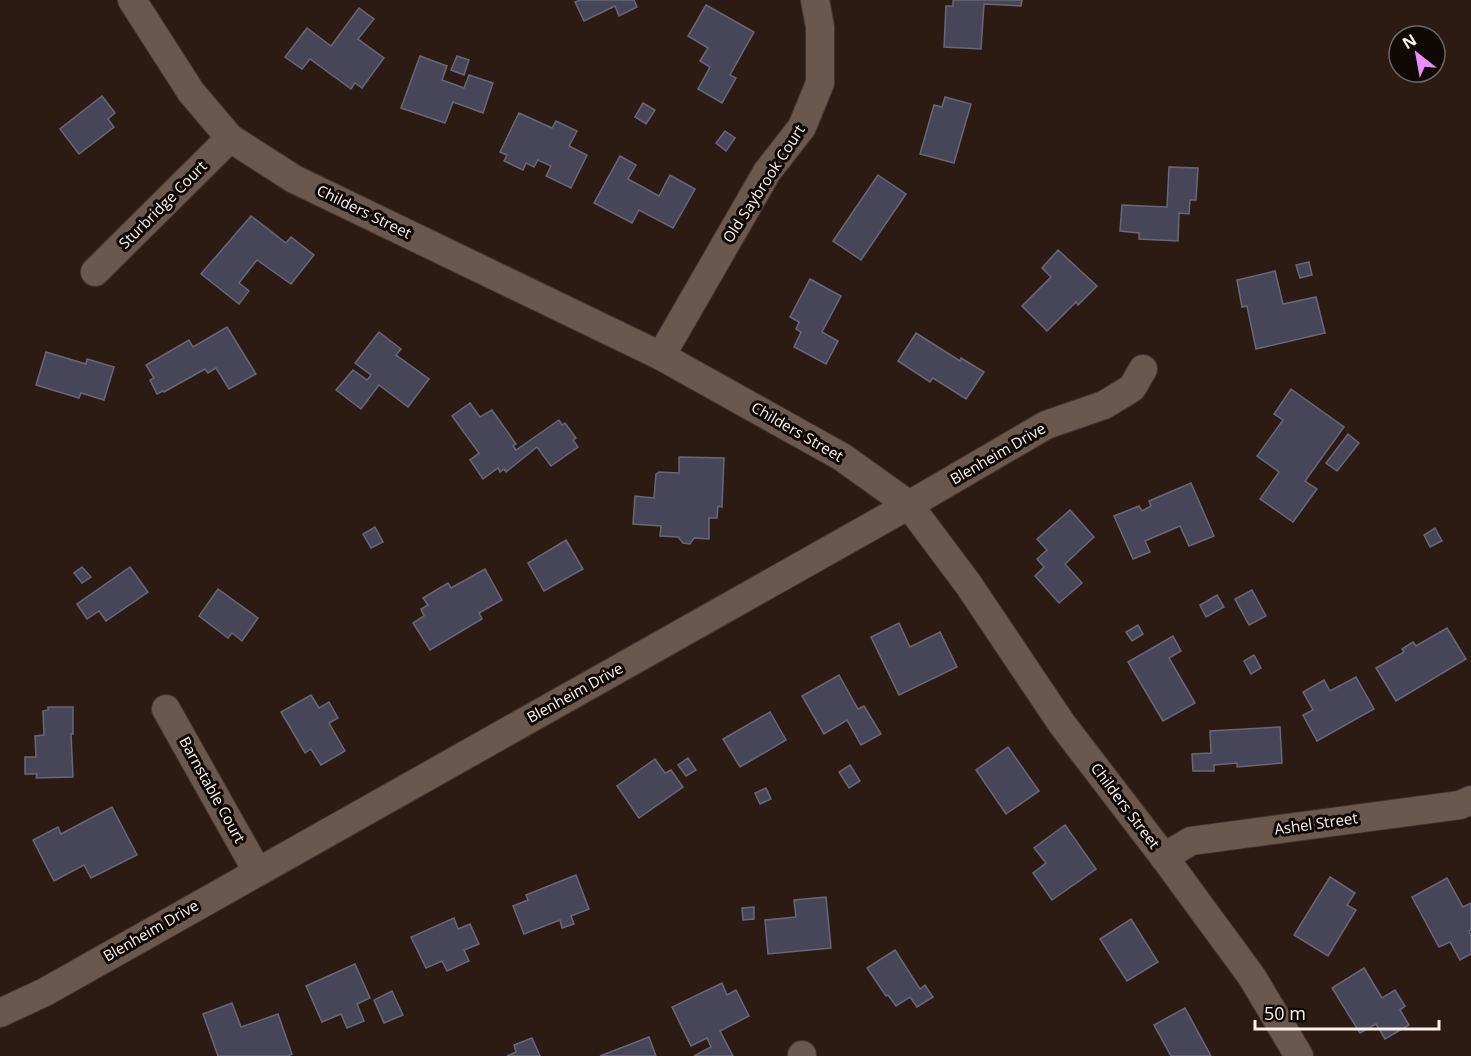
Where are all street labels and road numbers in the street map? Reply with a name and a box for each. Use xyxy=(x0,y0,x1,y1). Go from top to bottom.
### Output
street label: Old Saybrook Court xyxy=(717,121,809,246)
street label: Sturbridge Court xyxy=(114,156,211,253)
street label: Childers Street xyxy=(314,180,415,243)
street label: Childers Street xyxy=(748,397,847,466)
street label: Blenheim Drive xyxy=(946,418,1049,489)
street label: Blenheim Drive xyxy=(523,657,626,727)
street label: Barnstable Court xyxy=(175,733,250,846)
street label: Childers Street xyxy=(1087,758,1165,853)
street label: Ashel Street xyxy=(1273,807,1359,839)
street label: Blenheim Drive xyxy=(99,895,202,966)

